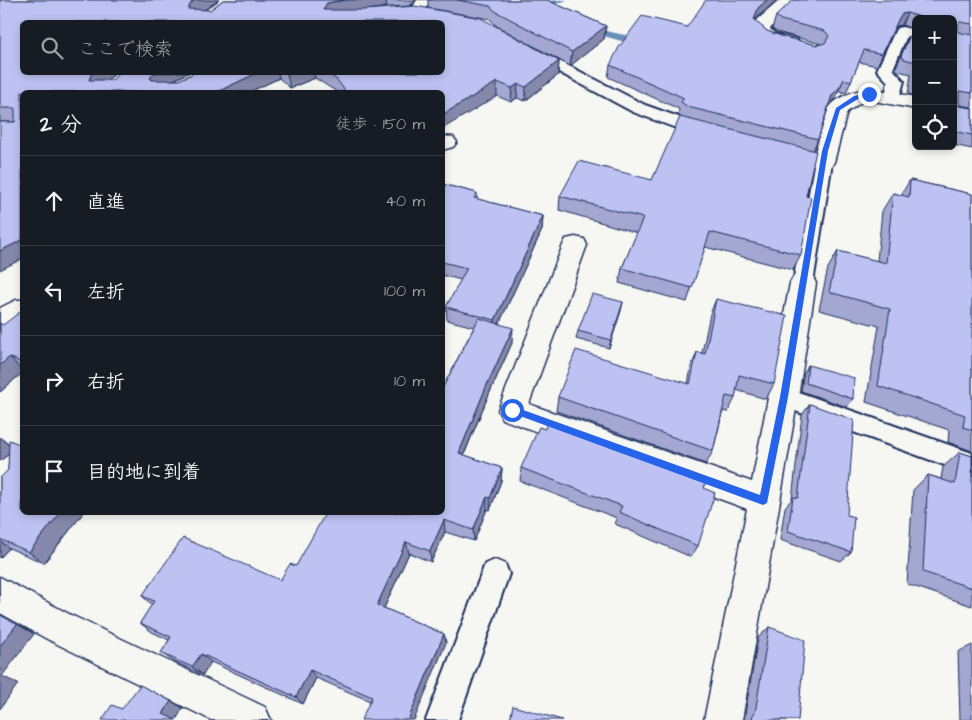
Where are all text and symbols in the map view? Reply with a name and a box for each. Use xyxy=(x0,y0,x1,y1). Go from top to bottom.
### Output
map controls xyxy=(912,15,957,150)
button: + xyxy=(912,15,957,60)
search box xyxy=(20,20,445,75)
icon: search xyxy=(38,34,66,62)
text: ここで検索 xyxy=(78,36,173,63)
button: − xyxy=(912,60,957,105)
route end xyxy=(858,83,881,106)
button: locate xyxy=(912,105,957,150)
text: 2 分 xyxy=(40,110,81,139)
text: 徒歩 · 150 m xyxy=(336,113,425,135)
icon: ahead xyxy=(40,187,68,215)
text: 直進 xyxy=(87,189,125,216)
text: 40 m xyxy=(385,190,425,212)
icon: left xyxy=(40,277,68,305)
text: 左折 xyxy=(87,279,125,306)
text: 100 m xyxy=(384,280,425,302)
icon: right xyxy=(40,367,68,395)
text: 右折 xyxy=(87,369,125,396)
text: 10 m xyxy=(394,370,425,392)
route start xyxy=(501,399,524,422)
icon: arrive xyxy=(40,457,68,485)
text: 目的地に到着 xyxy=(87,459,201,486)

